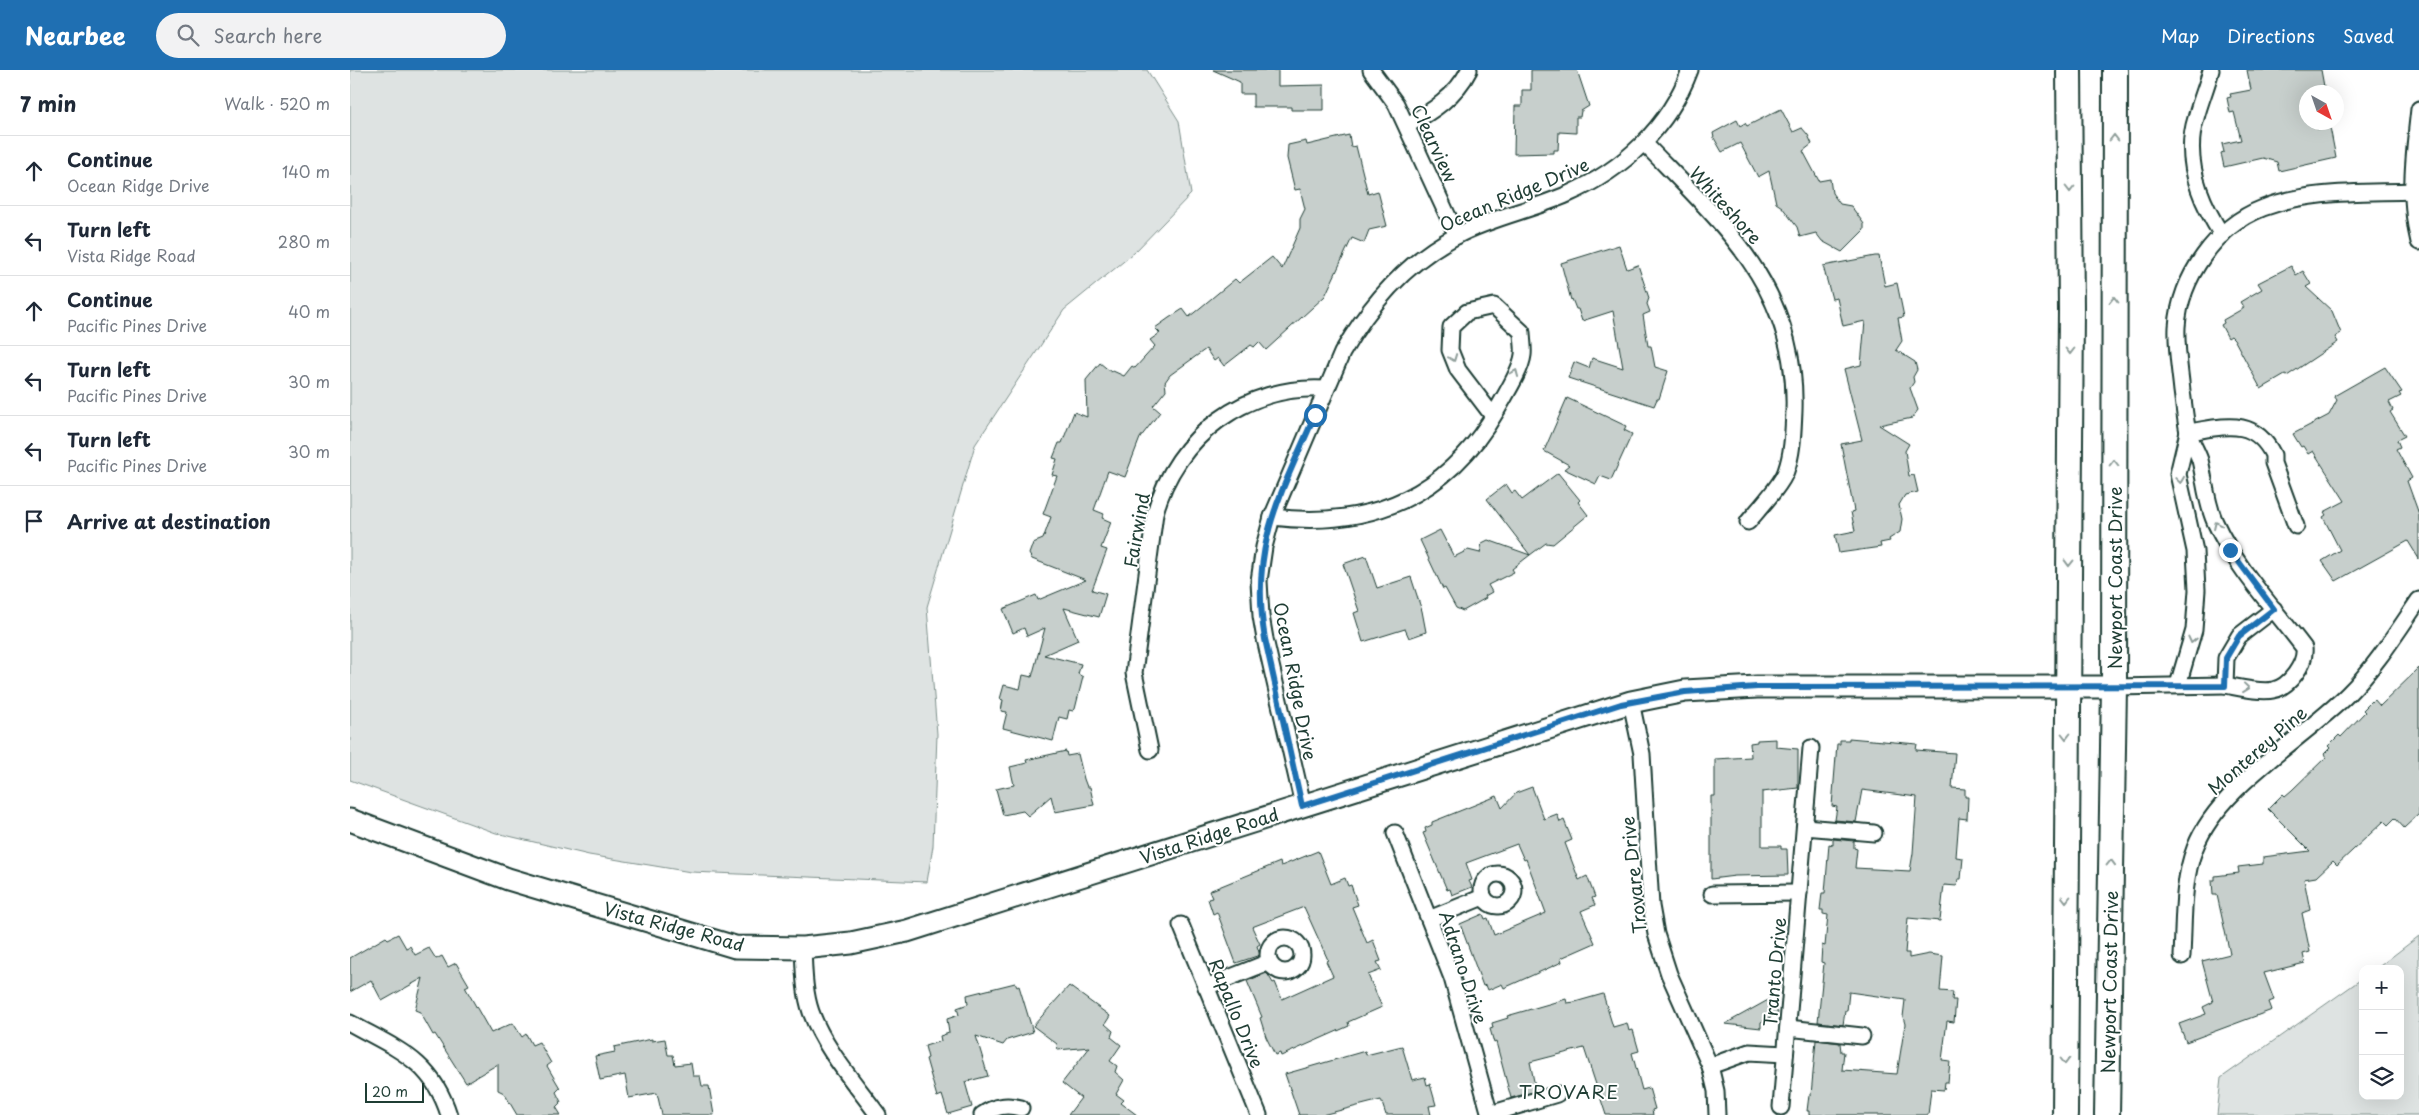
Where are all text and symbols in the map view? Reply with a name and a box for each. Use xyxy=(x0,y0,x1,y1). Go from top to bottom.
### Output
search box xyxy=(156,13,506,58)
text: Nearbee xyxy=(25,17,126,53)
icon: search xyxy=(174,21,202,49)
text: Search here xyxy=(214,21,322,49)
text: Map xyxy=(2161,22,2199,49)
text: Directions xyxy=(2227,22,2315,49)
text: Saved xyxy=(2343,22,2394,49)
north arrow xyxy=(2299,85,2344,130)
text: 7 min xyxy=(20,87,76,119)
text: Walk · 520 m xyxy=(224,91,330,115)
street label: Clearview xyxy=(1405,99,1465,187)
one-way arrow xyxy=(2109,134,2119,142)
text: Continue xyxy=(67,145,153,173)
street label: Ocean Ridge Drive xyxy=(1435,150,1593,238)
icon: ahead xyxy=(20,157,48,185)
text: 140 m xyxy=(282,159,330,183)
street label: Whiteshore xyxy=(1684,160,1768,250)
text: Ocean Ridge Drive xyxy=(67,173,209,197)
one-way arrow xyxy=(2065,185,2075,193)
text: Turn left xyxy=(67,215,151,243)
icon: left xyxy=(20,227,48,255)
text: 280 m xyxy=(278,229,330,253)
text: Vista Ridge Road xyxy=(67,243,196,267)
text: Continue xyxy=(67,285,153,313)
one-way arrow xyxy=(2109,296,2119,304)
icon: ahead xyxy=(20,297,48,325)
text: 40 m xyxy=(288,299,330,323)
text: Pacific Pines Drive xyxy=(67,313,207,337)
one-way arrow xyxy=(2065,348,2075,355)
one-way arrow xyxy=(1447,354,1457,362)
text: Turn left xyxy=(67,355,151,383)
icon: left xyxy=(20,367,48,395)
text: 30 m xyxy=(288,369,330,393)
one-way arrow xyxy=(1509,369,1520,378)
text: Pacific Pines Drive xyxy=(67,383,207,407)
route start xyxy=(1304,404,1327,427)
text: Turn left xyxy=(67,425,151,453)
icon: left xyxy=(20,437,48,465)
text: 30 m xyxy=(288,439,330,463)
text: Pacific Pines Drive xyxy=(67,453,207,477)
one-way arrow xyxy=(2109,459,2119,466)
one-way arrow xyxy=(2174,476,2185,484)
street label: Newport Coast Drive xyxy=(2101,486,2128,670)
street label: Fairwind xyxy=(1116,491,1156,569)
icon: arrive xyxy=(20,507,48,535)
text: Arrive at destination xyxy=(67,507,271,535)
one-way arrow xyxy=(2213,521,2223,530)
route end xyxy=(2219,539,2242,562)
one-way arrow xyxy=(2064,559,2074,567)
street label: Ocean Ridge Drive xyxy=(1267,600,1325,762)
one-way arrow xyxy=(2187,636,2198,645)
one-way arrow xyxy=(2242,682,2250,693)
street label: Monterey Pine xyxy=(2201,699,2313,801)
one-way arrow xyxy=(2061,732,2071,740)
street label: Vista Ridge Road xyxy=(1136,800,1282,870)
street label: Trovare Drive xyxy=(1613,815,1653,935)
one-way arrow xyxy=(2106,859,2116,867)
street label: Newport Coast Drive xyxy=(2094,890,2124,1074)
street label: Vista Ridge Road xyxy=(601,894,747,958)
one-way arrow xyxy=(2061,895,2071,903)
street label: Adrano Drive xyxy=(1433,907,1495,1027)
street label: Tranto Drive xyxy=(1756,916,1792,1028)
street label: Rapallo Drive xyxy=(1203,954,1271,1072)
map controls xyxy=(2359,965,2404,1100)
button: + xyxy=(2359,965,2404,1010)
button: − xyxy=(2359,1010,2404,1055)
button: layers xyxy=(2359,1055,2404,1100)
one-way arrow xyxy=(2060,1058,2070,1065)
district label: TROVARE xyxy=(1519,1077,1619,1105)
scale bar xyxy=(365,1080,424,1103)
text: 20 m xyxy=(372,1081,408,1102)

